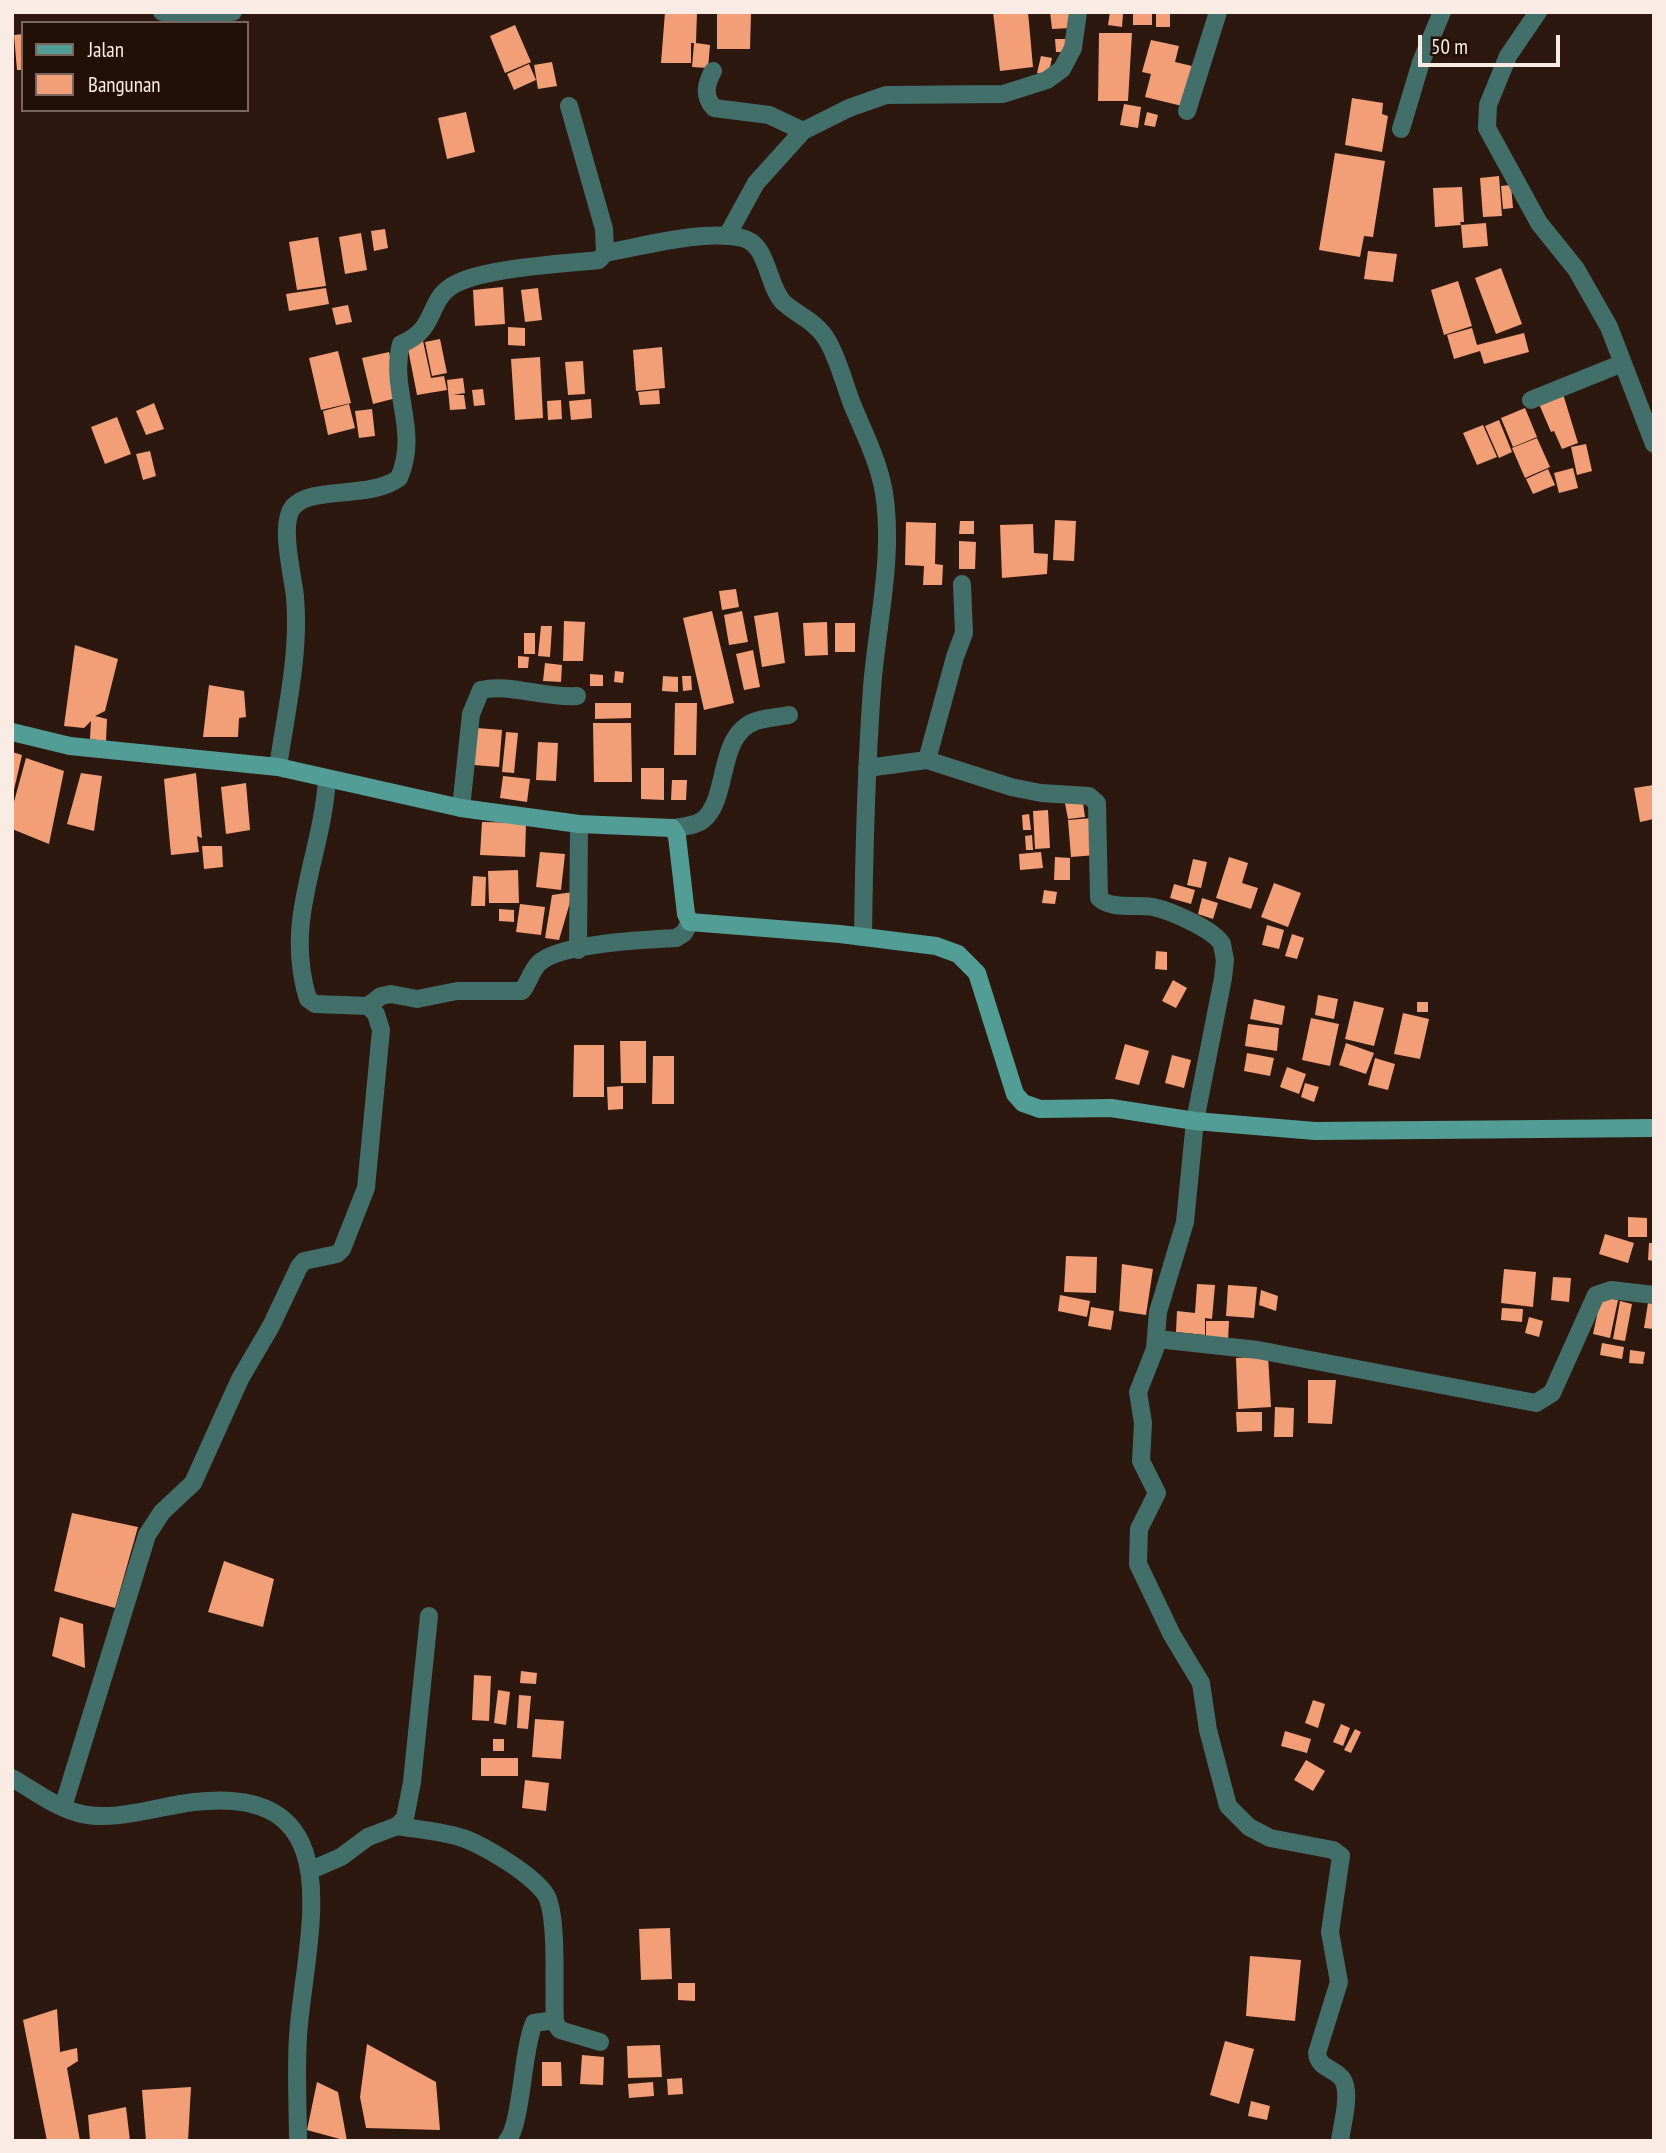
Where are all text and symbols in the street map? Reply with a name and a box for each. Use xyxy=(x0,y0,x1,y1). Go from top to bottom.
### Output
legend xyxy=(21,21,248,112)
scale bar xyxy=(1421,21,1563,65)
text: 50 m xyxy=(1431,33,1468,60)
text: Jalan xyxy=(88,36,124,63)
text: Bangunan xyxy=(88,71,161,98)

